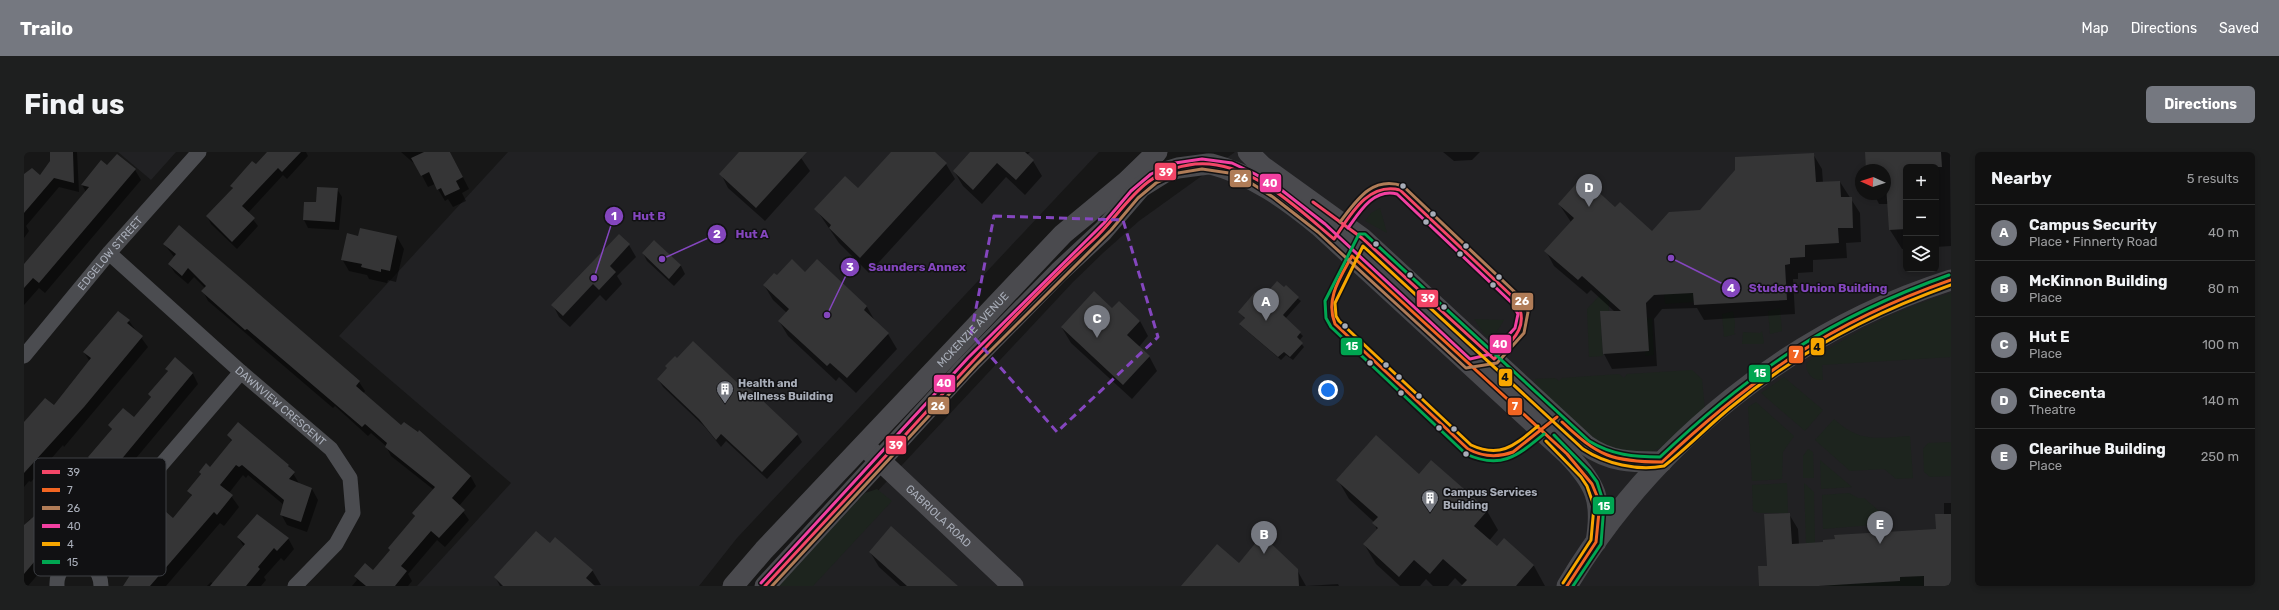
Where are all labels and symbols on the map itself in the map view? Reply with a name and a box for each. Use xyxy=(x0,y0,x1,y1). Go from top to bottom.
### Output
line badge: 39 xyxy=(1154,162,1177,181)
north arrow xyxy=(1855,164,1891,200)
text: 39 xyxy=(1159,166,1173,179)
line badge: 26 xyxy=(1229,169,1252,188)
text: 26 xyxy=(1234,172,1248,185)
line badge: 40 xyxy=(1259,173,1282,193)
pin: D xyxy=(1576,174,1602,207)
text: 40 xyxy=(1263,177,1278,190)
unlabelled marker xyxy=(1398,181,1408,191)
callout: Hut B xyxy=(604,204,673,228)
text: 1 xyxy=(611,209,617,223)
text: Hut B xyxy=(632,209,666,223)
unlabelled marker xyxy=(1428,209,1438,219)
street label: EDGELOW STREET xyxy=(75,213,146,293)
unlabelled marker xyxy=(1421,217,1431,227)
callout: Hut A xyxy=(707,222,777,246)
text: 2 xyxy=(713,227,721,241)
text: Hut A xyxy=(735,227,769,241)
unlabelled marker xyxy=(1371,239,1381,249)
unlabelled marker xyxy=(1461,241,1471,251)
unlabelled marker xyxy=(1455,249,1465,259)
callout: Saunders Annex xyxy=(840,255,974,279)
text: 3 xyxy=(846,260,854,274)
text: Saunders Annex xyxy=(868,260,966,274)
unlabelled marker xyxy=(1405,270,1415,280)
unlabelled marker xyxy=(1494,272,1504,282)
callout: Student Union Building xyxy=(1721,276,1895,300)
unlabelled marker xyxy=(1488,280,1498,290)
text: 4 xyxy=(1727,281,1735,295)
text: Student Union Building xyxy=(1749,281,1887,295)
pin: A xyxy=(1253,288,1279,321)
street label: MCKENZIE AVENUE xyxy=(934,289,1011,370)
line badge: 39 xyxy=(1416,289,1439,308)
text: 39 xyxy=(1421,292,1435,305)
line badge: 26 xyxy=(1511,292,1534,311)
text: 26 xyxy=(1515,295,1529,308)
unlabelled marker xyxy=(1439,302,1449,312)
pin: C xyxy=(1084,305,1110,338)
unlabelled marker xyxy=(1340,321,1350,331)
line badge: 40 xyxy=(1489,334,1512,354)
line badge: 15 xyxy=(1340,337,1363,356)
line badge: 4 xyxy=(1810,337,1825,356)
text: 40 xyxy=(1493,338,1508,351)
text: 15 xyxy=(1346,340,1358,353)
text: 4 xyxy=(1813,341,1821,354)
line badge: 7 xyxy=(1788,345,1804,364)
text: 7 xyxy=(1793,348,1800,361)
unlabelled marker xyxy=(1365,358,1375,368)
unlabelled marker xyxy=(1381,360,1391,370)
street label: DAWNVIEW CRESCENT xyxy=(233,364,329,449)
line badge: 15 xyxy=(1748,364,1771,383)
text: 15 xyxy=(1754,367,1766,380)
line badge: 4 xyxy=(1498,368,1513,387)
text: 4 xyxy=(1501,371,1509,384)
unlabelled marker xyxy=(1394,372,1404,382)
line badge: 40 xyxy=(933,374,956,393)
place label: Health and Wellness Building xyxy=(738,377,833,403)
text: 40 xyxy=(937,377,952,390)
building icon: Health and Wellness Building xyxy=(715,379,735,404)
your location xyxy=(1318,380,1338,400)
unlabelled marker xyxy=(1396,388,1406,398)
unlabelled marker xyxy=(1414,391,1424,401)
line badge: 26 xyxy=(927,396,950,415)
line badge: 7 xyxy=(1507,397,1523,416)
text: 26 xyxy=(931,400,945,413)
text: 7 xyxy=(1512,400,1519,413)
unlabelled marker xyxy=(1434,423,1444,433)
unlabelled marker xyxy=(1449,424,1459,434)
line badge: 39 xyxy=(885,435,907,455)
text: 39 xyxy=(889,439,903,452)
unlabelled marker xyxy=(1461,449,1471,459)
legend xyxy=(34,458,166,576)
text: 39 xyxy=(67,466,80,479)
street label: GABRIOLA ROAD xyxy=(903,482,974,550)
text: 7 xyxy=(67,484,73,497)
place label: Campus Services Building xyxy=(1443,486,1537,512)
building icon: Campus Services Building xyxy=(1420,488,1440,513)
line badge: 15 xyxy=(1592,496,1615,515)
text: 15 xyxy=(1598,500,1610,513)
text: 26 xyxy=(67,502,80,515)
pin: E xyxy=(1867,511,1893,544)
text: 40 xyxy=(67,520,81,533)
pin: B xyxy=(1251,521,1277,554)
text: 4 xyxy=(67,538,74,551)
text: 15 xyxy=(67,556,79,569)

